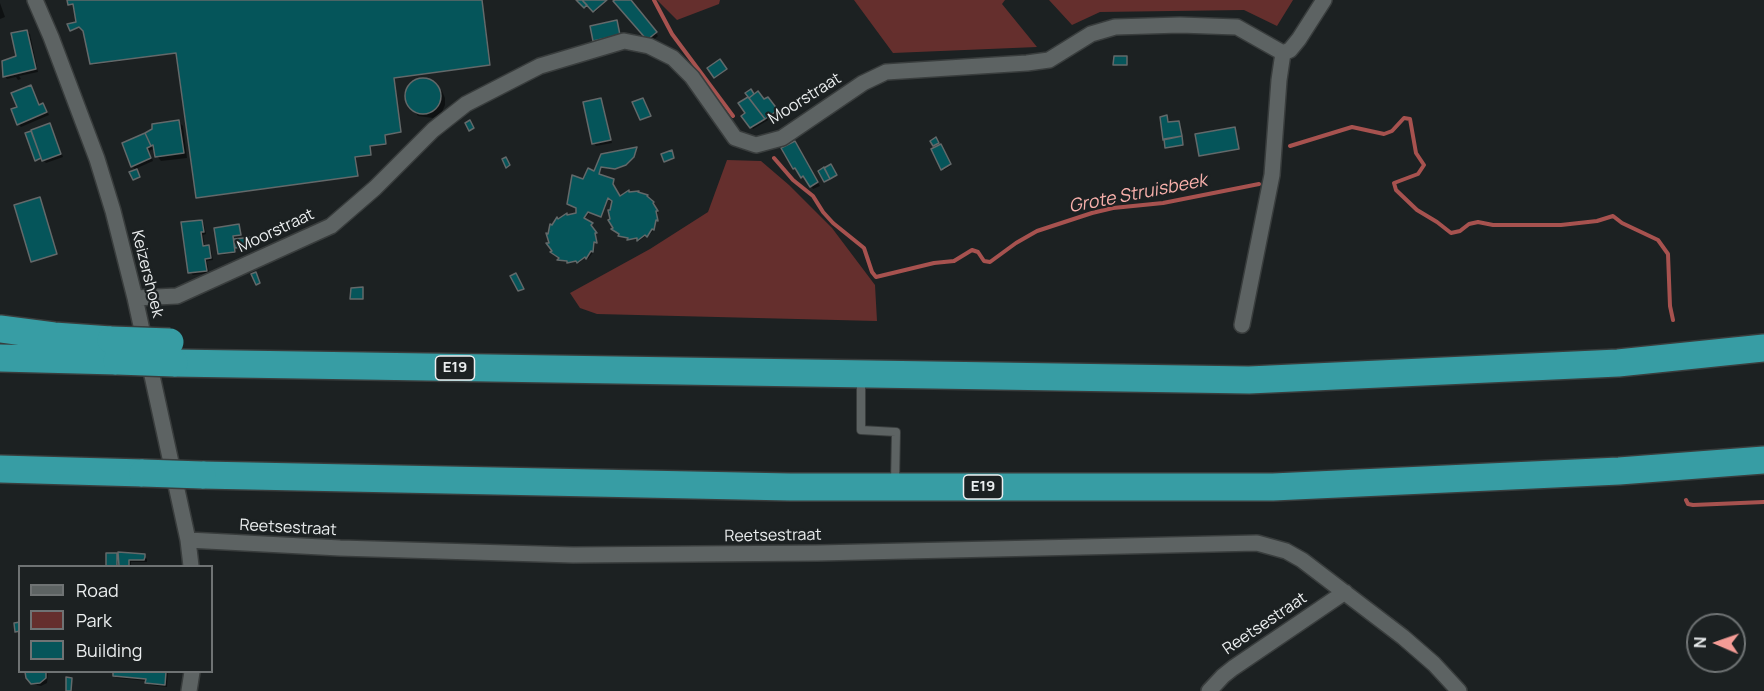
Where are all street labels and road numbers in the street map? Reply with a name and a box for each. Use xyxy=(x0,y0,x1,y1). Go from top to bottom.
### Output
street label: Moorstraat xyxy=(765,69,845,129)
street label: Moorstraat xyxy=(235,205,317,257)
street label: Keizershoek xyxy=(127,228,167,320)
road number: E19 xyxy=(436,356,474,380)
road number: E19 xyxy=(964,475,1002,499)
street label: Reetsestraat xyxy=(239,516,337,540)
street label: Reetsestraat xyxy=(724,526,822,546)
street label: Reetsestraat xyxy=(1219,589,1311,659)

